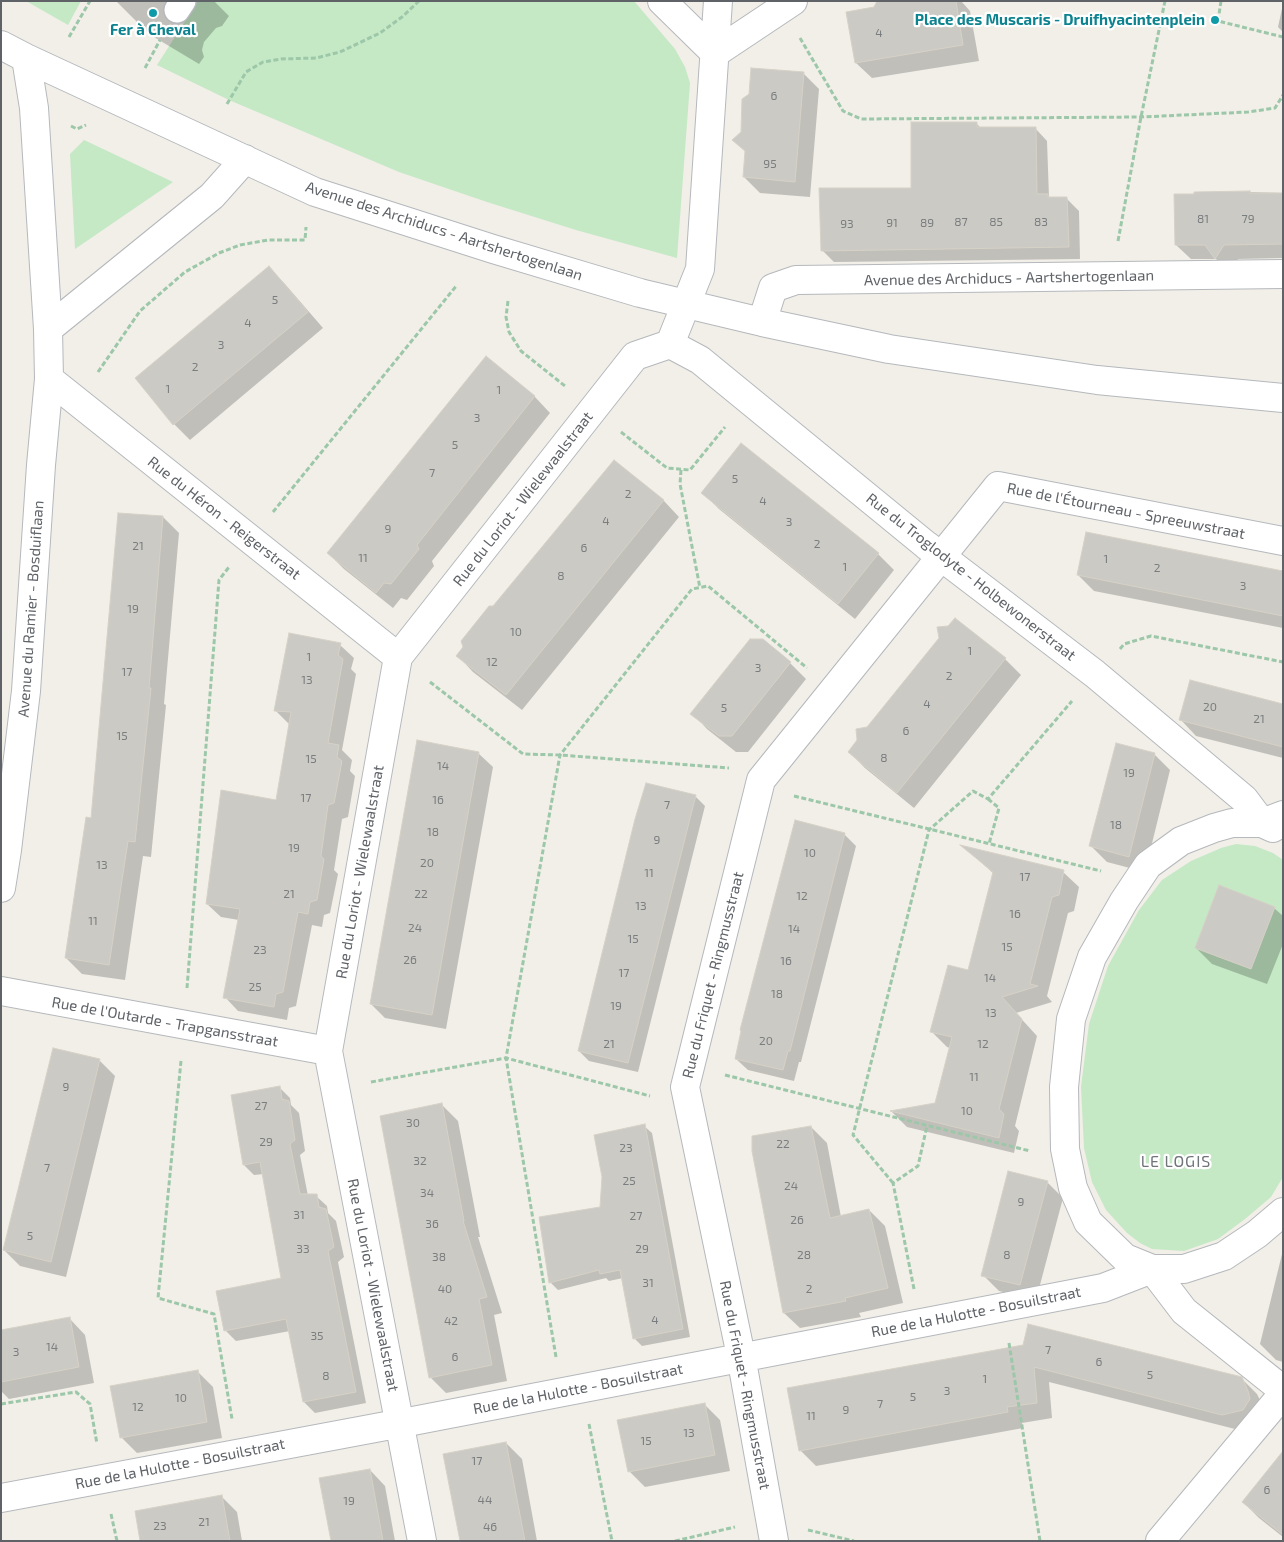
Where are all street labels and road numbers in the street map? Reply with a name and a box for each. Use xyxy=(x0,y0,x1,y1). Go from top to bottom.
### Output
street label: Avenue des Archiducs - Aartshertogenlaan xyxy=(303,178,585,284)
street label: Avenue des Archiducs - Aartshertogenlaan xyxy=(864,266,1154,290)
street label: Rue du Loriot - Wielewaalstraat xyxy=(449,408,597,590)
street label: Rue du Héron - Reigerstraat xyxy=(144,453,304,583)
street label: Rue de l'Étourneau - Spreeuwstraat xyxy=(1005,479,1247,543)
street label: Rue du Troglodyte - Holbewonerstraat xyxy=(863,490,1079,664)
street label: Avenue du Ramier - Bosduiflaan xyxy=(14,500,48,718)
street label: Rue du Loriot - Wielewaalstraat xyxy=(332,764,388,980)
street label: Rue du Friquet - Ringmusstraat xyxy=(679,870,747,1080)
street label: Rue de l'Outarde - Trapgansstraat xyxy=(50,993,280,1051)
street label: Rue du Loriot - Wielewaalstraat xyxy=(344,1177,402,1393)
street label: Rue du Friquet - Ringmusstraat xyxy=(716,1279,774,1491)
street label: Rue de la Hulotte - Bosuilstraat xyxy=(870,1283,1082,1341)
street label: Rue de la Hulotte - Bosuilstraat xyxy=(472,1360,684,1418)
street label: Rue de la Hulotte - Bosuilstraat xyxy=(74,1435,286,1493)

